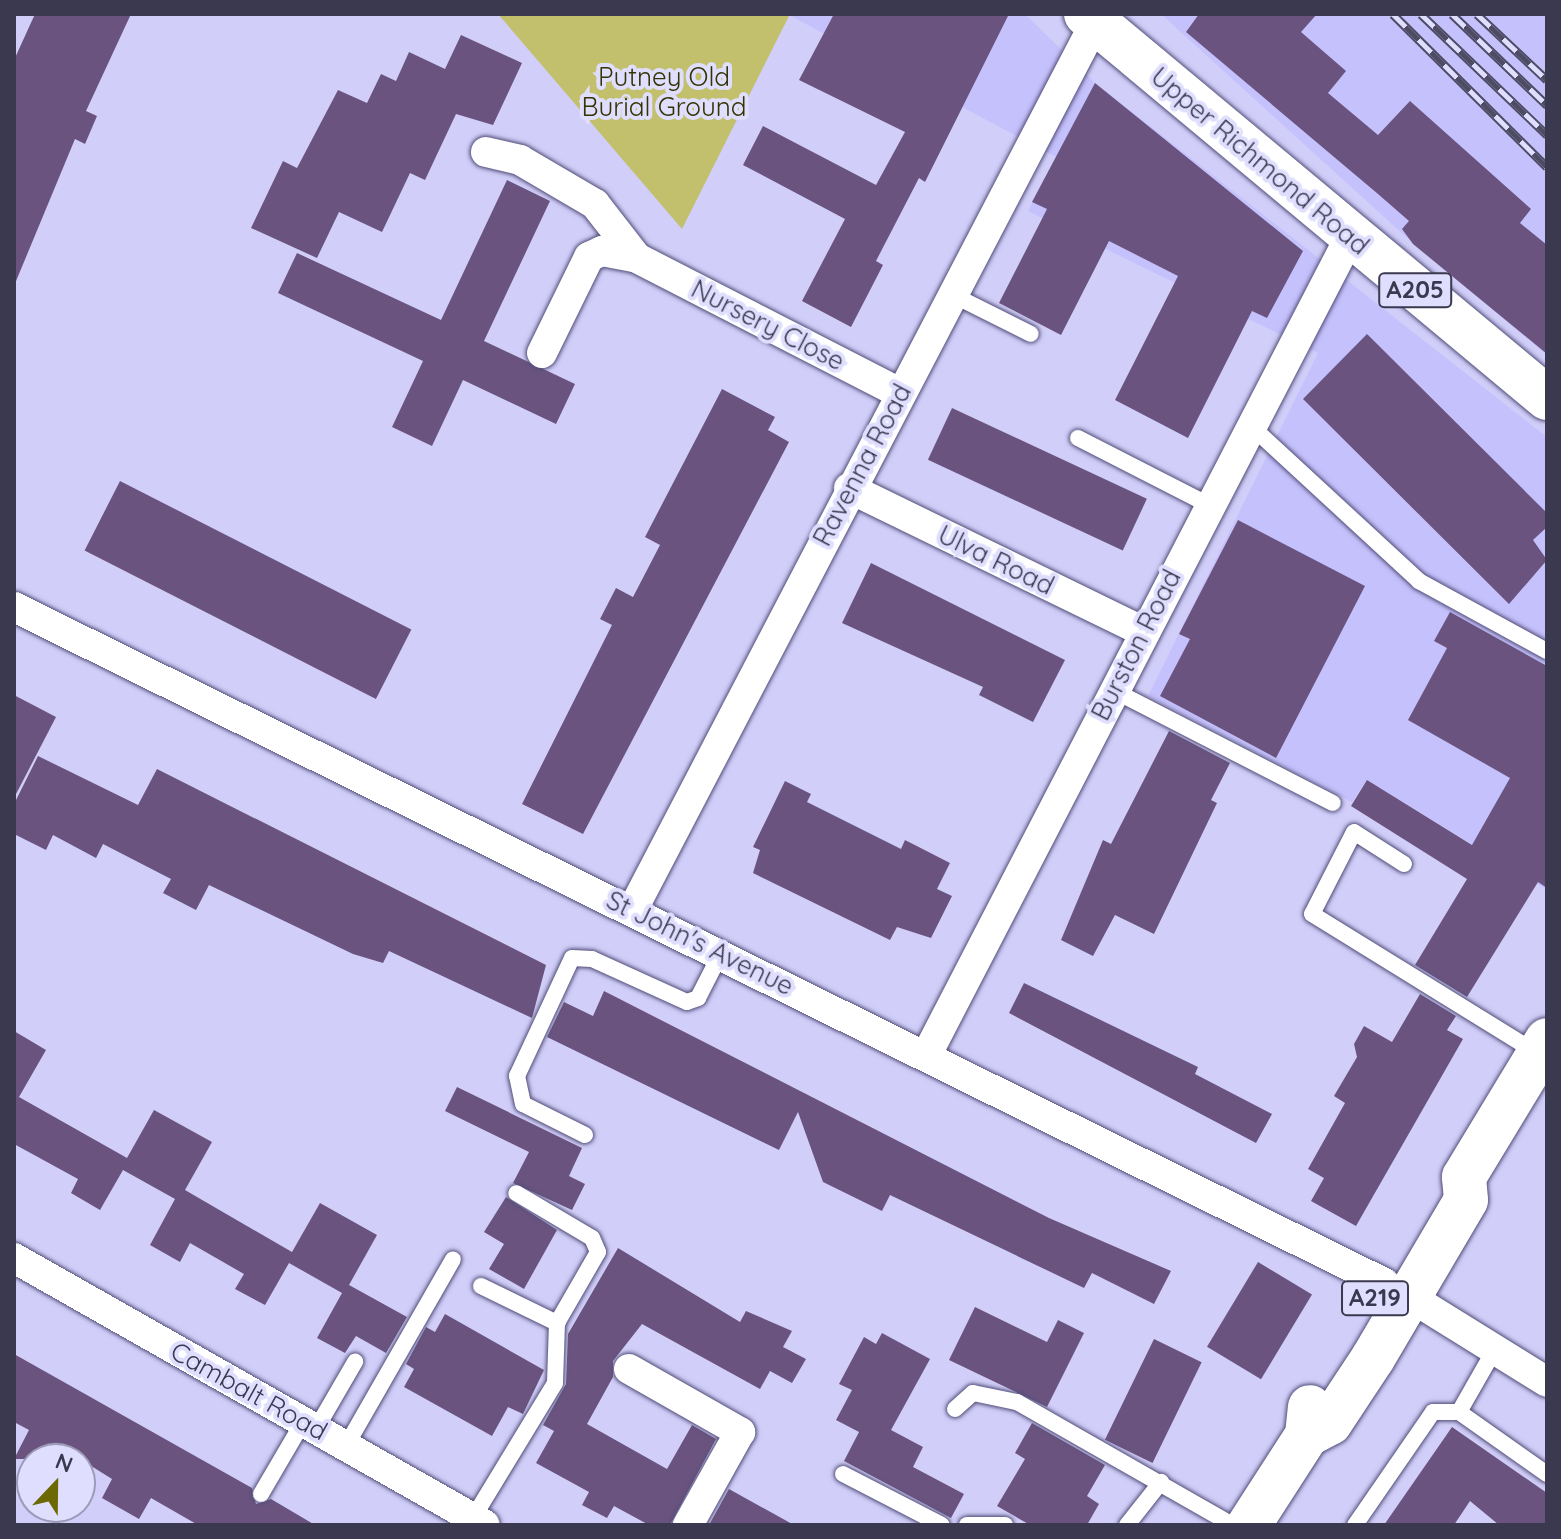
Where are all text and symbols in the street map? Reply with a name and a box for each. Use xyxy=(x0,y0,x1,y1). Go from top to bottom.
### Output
park label: Putney Old Burial Ground xyxy=(582,61,746,122)
street label: Upper Richmond Road xyxy=(1145,61,1375,261)
road number: A205 xyxy=(1377,270,1453,310)
street label: Nursery Close xyxy=(686,273,850,377)
street label: Ravenna Road xyxy=(806,379,918,551)
street label: Ulva Road xyxy=(933,519,1059,601)
street label: Burston Road xyxy=(1085,564,1187,726)
street label: St John's Avenue xyxy=(601,884,799,1002)
road number: A219 xyxy=(1341,1278,1409,1318)
street label: Cambalt Road xyxy=(165,1335,333,1447)
north arrow xyxy=(16,1443,96,1523)
text: N xyxy=(51,1447,77,1479)

